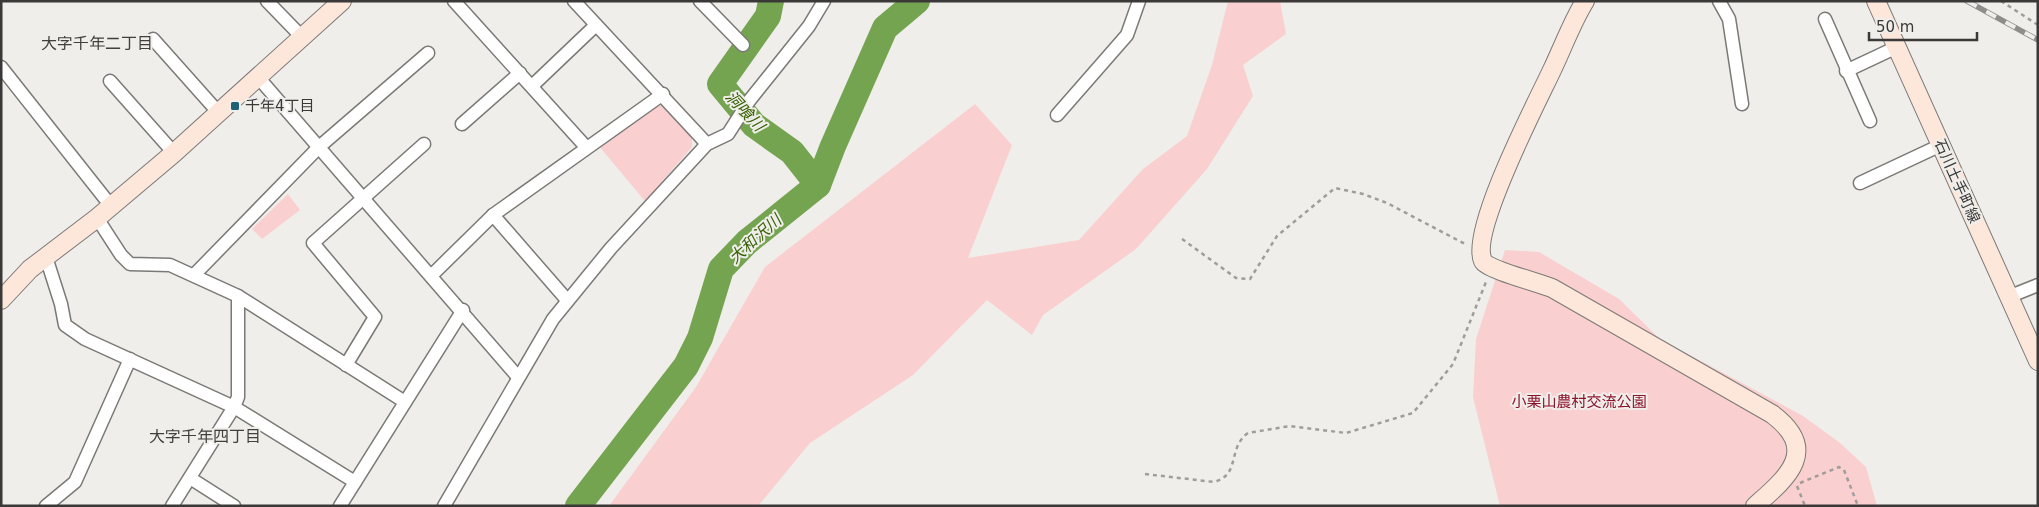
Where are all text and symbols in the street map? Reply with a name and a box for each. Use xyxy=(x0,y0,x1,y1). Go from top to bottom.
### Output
scale bar xyxy=(1869,10,1976,42)
text: 50 m xyxy=(1876,18,1914,36)
district label: 大字千年二丁目 xyxy=(41,34,153,53)
water label: 洞喰川 xyxy=(722,87,770,136)
place label: 千年4丁目 xyxy=(245,97,315,115)
marker: 千年4丁目 xyxy=(229,100,241,112)
street label: 石川土手町線 xyxy=(1930,136,1984,226)
water label: 大和沢川 xyxy=(725,209,787,267)
park label: 小栗山農村交流公園 xyxy=(1511,393,1647,411)
district label: 大字千年四丁目 xyxy=(149,427,261,446)

